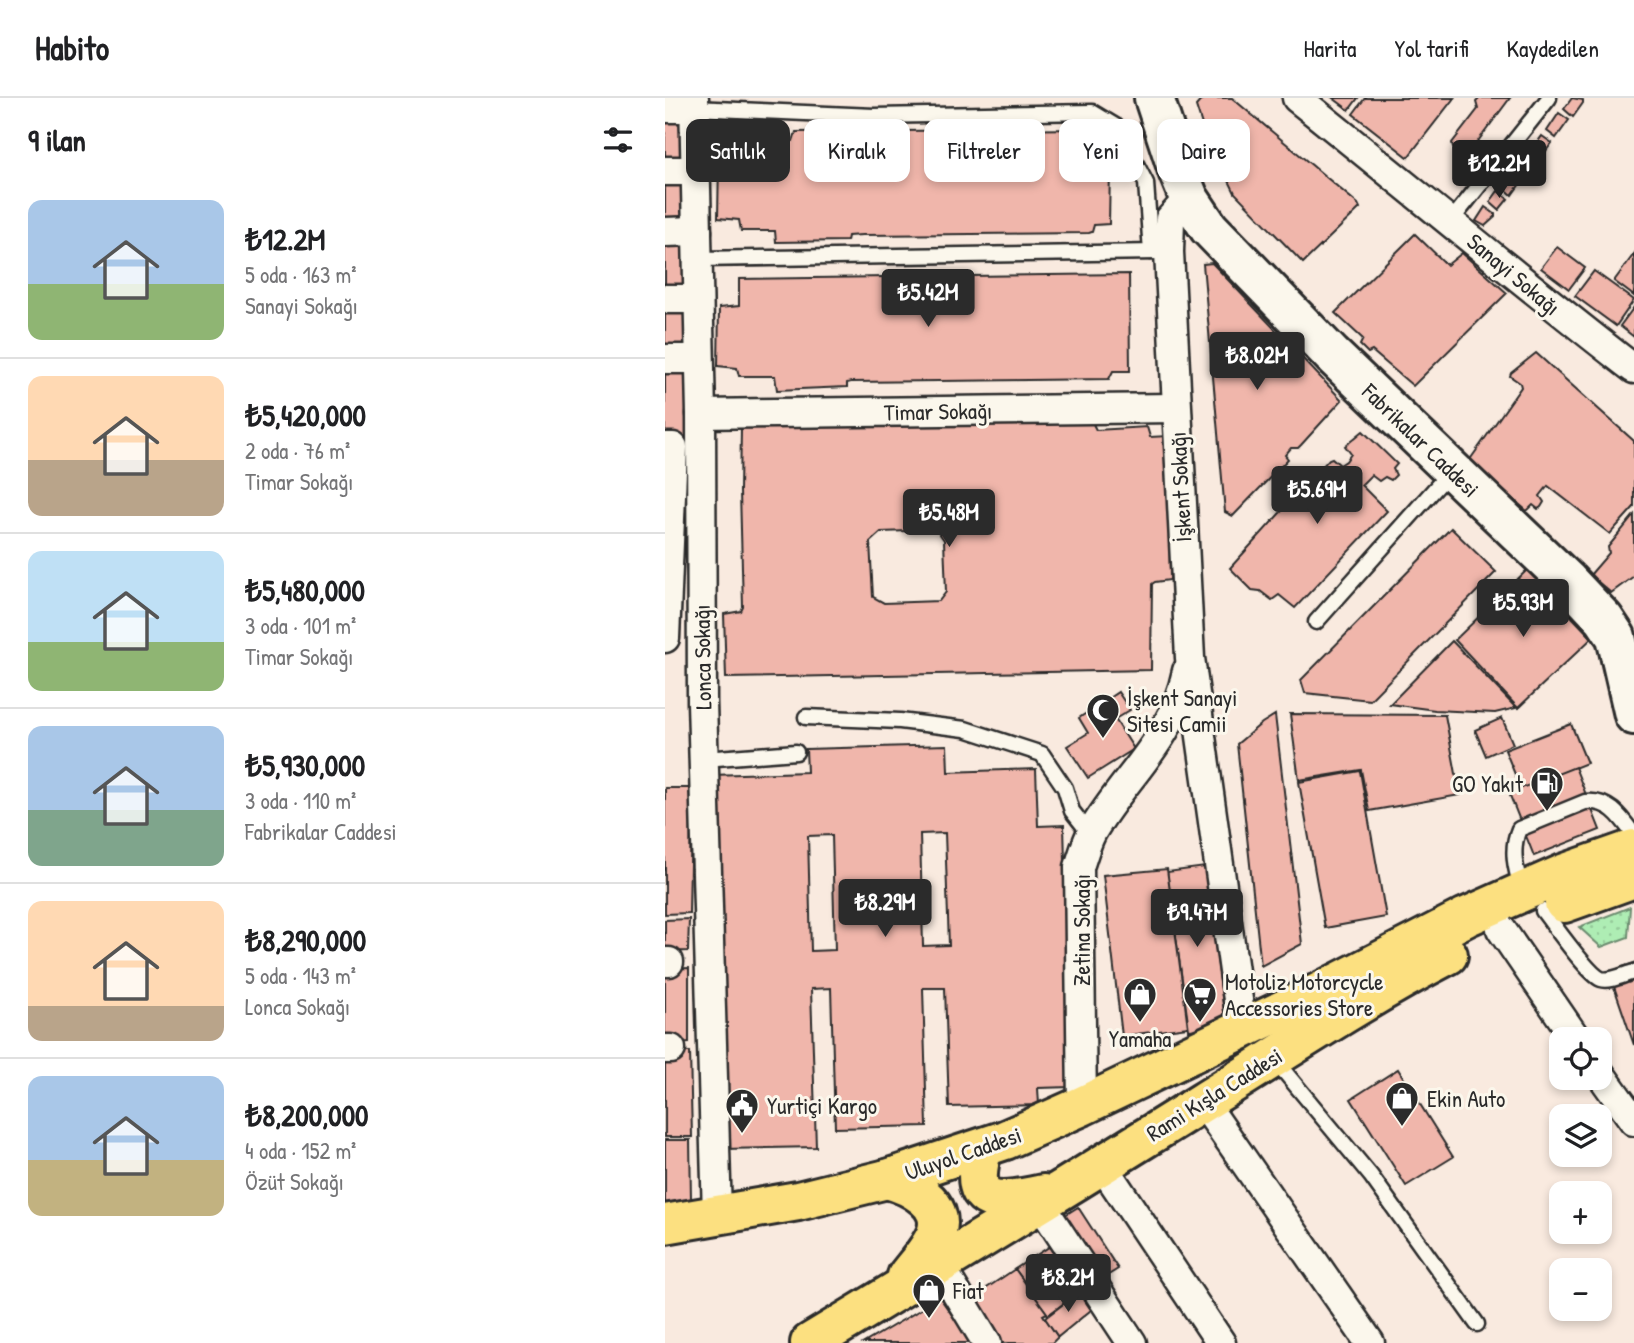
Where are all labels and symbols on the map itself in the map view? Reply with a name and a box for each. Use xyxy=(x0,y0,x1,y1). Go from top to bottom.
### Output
pin: ₺12.2M xyxy=(1442,140,1556,200)
street label: Sanayi Sokağı xyxy=(1461,226,1567,322)
pin: ₺5.42M xyxy=(871,270,985,329)
pin: ₺8.02M xyxy=(1200,332,1314,392)
street label: Fabrikalar Caddesi xyxy=(1355,375,1486,504)
street label: Timar Sokağı xyxy=(883,395,993,427)
street label: İşkent Sokağı xyxy=(1162,431,1198,543)
pin: ₺5.69M xyxy=(1260,466,1374,526)
pin: ₺5.48M xyxy=(892,490,1006,549)
pin: ₺5.93M xyxy=(1466,580,1580,639)
street label: Lonca Sokağı xyxy=(686,604,718,710)
place label: İşkent Sanayi Sitesi Camii xyxy=(1127,682,1237,739)
mosque icon: İşkent Sanayi Sitesi Camii xyxy=(1084,691,1122,740)
fuel station icon: GO Yakıt xyxy=(1528,764,1566,813)
place label: GO Yakıt xyxy=(1452,768,1524,799)
street label: Zetina Sokağı xyxy=(1066,874,1097,986)
pin: ₺8.29M xyxy=(828,880,942,939)
pin: ₺9.47M xyxy=(1140,890,1254,949)
place label: Motoliz Motorcycle Accessories Store xyxy=(1225,966,1383,1023)
shop icon: Yamaha xyxy=(1121,975,1159,1024)
supermarket icon: Motoliz Motorcycle Accessories Store xyxy=(1181,975,1219,1024)
place label: Yamaha xyxy=(1109,1023,1171,1054)
street label: Rami Kışla Caddesi xyxy=(1140,1040,1288,1148)
shop icon: Ekin Auto xyxy=(1383,1079,1421,1128)
place label: Ekin Auto xyxy=(1427,1083,1505,1114)
public building icon: Yurtiçi Kargo xyxy=(723,1086,761,1135)
place label: Yurtiçi Kargo xyxy=(767,1090,877,1121)
street label: Uluyol Caddesi xyxy=(901,1119,1025,1187)
pin: ₺8.2M xyxy=(1019,1254,1117,1314)
shop icon: Fiat xyxy=(910,1271,948,1320)
place label: Fiat xyxy=(952,1275,985,1306)

